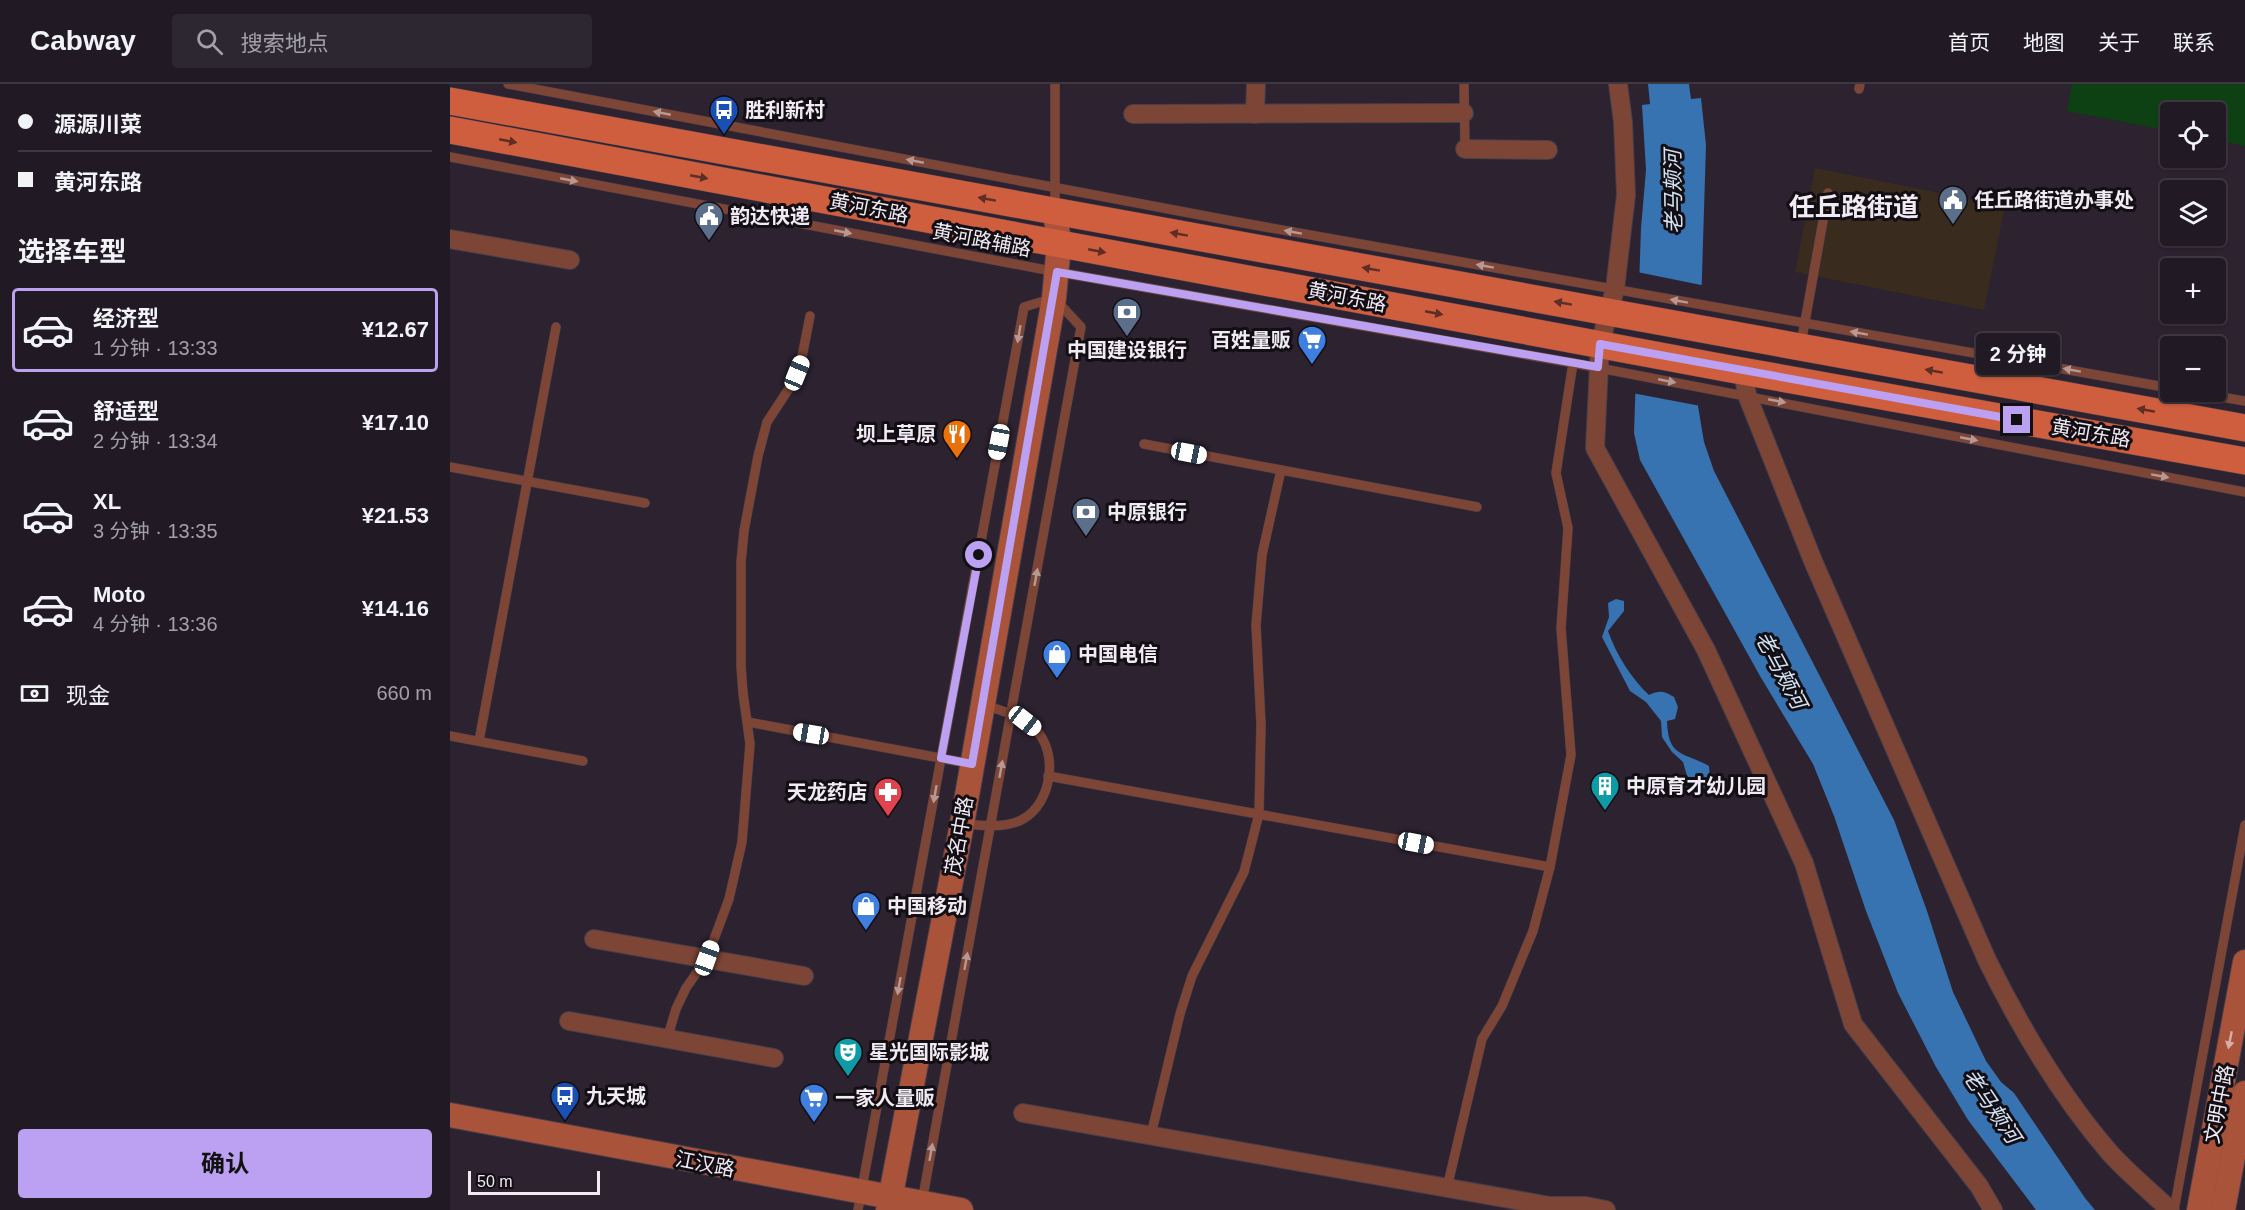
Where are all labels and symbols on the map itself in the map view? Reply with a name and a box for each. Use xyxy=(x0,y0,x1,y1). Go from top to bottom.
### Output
bus stop icon: 胜利新村 xyxy=(708,94,740,136)
place label: 胜利新村 xyxy=(745,99,825,121)
one-way arrow xyxy=(652,108,671,117)
one-way arrow xyxy=(498,137,517,146)
water label: 老马颊河 xyxy=(1661,146,1685,234)
one-way arrow xyxy=(906,156,925,165)
one-way arrow xyxy=(690,173,709,182)
one-way arrow xyxy=(560,176,579,185)
public building icon: 任丘路街道办事处 xyxy=(1937,184,1969,226)
place label: 任丘路街道办事处 xyxy=(1974,189,2134,211)
street label: 黄河东路 xyxy=(828,190,910,226)
district label: 任丘路街道 xyxy=(1789,192,1919,222)
one-way arrow xyxy=(978,194,997,203)
public building icon: 韵达快递 xyxy=(693,200,725,242)
place label: 韵达快递 xyxy=(730,205,810,227)
street label: 黄河路辅路 xyxy=(931,220,1033,260)
one-way arrow xyxy=(1283,227,1302,236)
one-way arrow xyxy=(834,228,853,237)
one-way arrow xyxy=(1170,229,1189,238)
one-way arrow xyxy=(1088,247,1107,256)
one-way arrow xyxy=(1475,261,1494,270)
one-way arrow xyxy=(1362,264,1381,273)
street label: 黄河东路 xyxy=(1306,279,1388,315)
bank icon: 中国建设银行 xyxy=(1111,296,1143,338)
one-way arrow xyxy=(1670,296,1689,305)
one-way arrow xyxy=(1553,299,1572,308)
one-way arrow xyxy=(1424,309,1443,318)
one-way arrow xyxy=(1014,324,1023,343)
supermarket icon: 百姓量贩 xyxy=(1296,324,1328,366)
one-way arrow xyxy=(1849,328,1868,337)
place label: 百姓量贩 xyxy=(1211,329,1291,351)
callout: 2 分钟 xyxy=(1975,333,2059,375)
place label: 中国建设银行 xyxy=(1067,339,1187,361)
car xyxy=(782,353,812,393)
one-way arrow xyxy=(2062,365,2081,374)
one-way arrow xyxy=(1924,366,1943,375)
one-way arrow xyxy=(1658,377,1677,386)
one-way arrow xyxy=(1768,397,1787,406)
one-way arrow xyxy=(2136,405,2155,414)
route end xyxy=(2003,406,2030,433)
street label: 黄河东路 xyxy=(2050,415,2132,451)
restaurant icon: 坝上草原 xyxy=(941,418,973,460)
place label: 坝上草原 xyxy=(856,423,936,445)
car xyxy=(987,423,1011,461)
one-way arrow xyxy=(1959,435,1978,444)
car xyxy=(1170,441,1208,465)
one-way arrow xyxy=(2151,472,2170,481)
bank icon: 中原银行 xyxy=(1070,496,1102,538)
place label: 中原银行 xyxy=(1107,501,1187,523)
route start xyxy=(965,541,992,568)
one-way arrow xyxy=(1032,567,1041,586)
water label: 老马颊河 xyxy=(1751,628,1813,716)
shop icon: 中国电信 xyxy=(1041,638,1073,680)
place label: 中国电信 xyxy=(1078,643,1158,665)
car xyxy=(1005,703,1045,739)
car xyxy=(792,722,830,746)
one-way arrow xyxy=(997,759,1006,778)
building icon: 中原育才幼儿园 xyxy=(1589,770,1621,812)
place label: 中原育才幼儿园 xyxy=(1626,775,1766,797)
pharmacy icon: 天龙药店 xyxy=(872,776,904,818)
place label: 天龙药店 xyxy=(787,781,867,803)
one-way arrow xyxy=(930,785,939,804)
street label: 茂名中路 xyxy=(941,795,977,877)
car xyxy=(1397,831,1435,855)
shop icon: 中国移动 xyxy=(850,890,882,932)
place label: 中国移动 xyxy=(887,895,967,917)
car xyxy=(692,938,722,978)
one-way arrow xyxy=(962,951,971,970)
one-way arrow xyxy=(894,976,903,995)
one-way arrow xyxy=(2226,1031,2235,1050)
theatre icon: 星光国际影城 xyxy=(832,1036,864,1078)
place label: 星光国际影城 xyxy=(869,1041,989,1063)
street label: 文明中路 xyxy=(2201,1063,2237,1145)
water label: 老马颊河 xyxy=(1959,1065,2027,1151)
bus stop icon: 九天城 xyxy=(549,1080,581,1122)
supermarket icon: 一家人量贩 xyxy=(798,1082,830,1124)
place label: 九天城 xyxy=(586,1085,646,1107)
place label: 一家人量贩 xyxy=(835,1087,935,1109)
one-way arrow xyxy=(927,1143,936,1162)
street label: 江汉路 xyxy=(673,1147,737,1181)
scale bar xyxy=(468,1168,600,1196)

